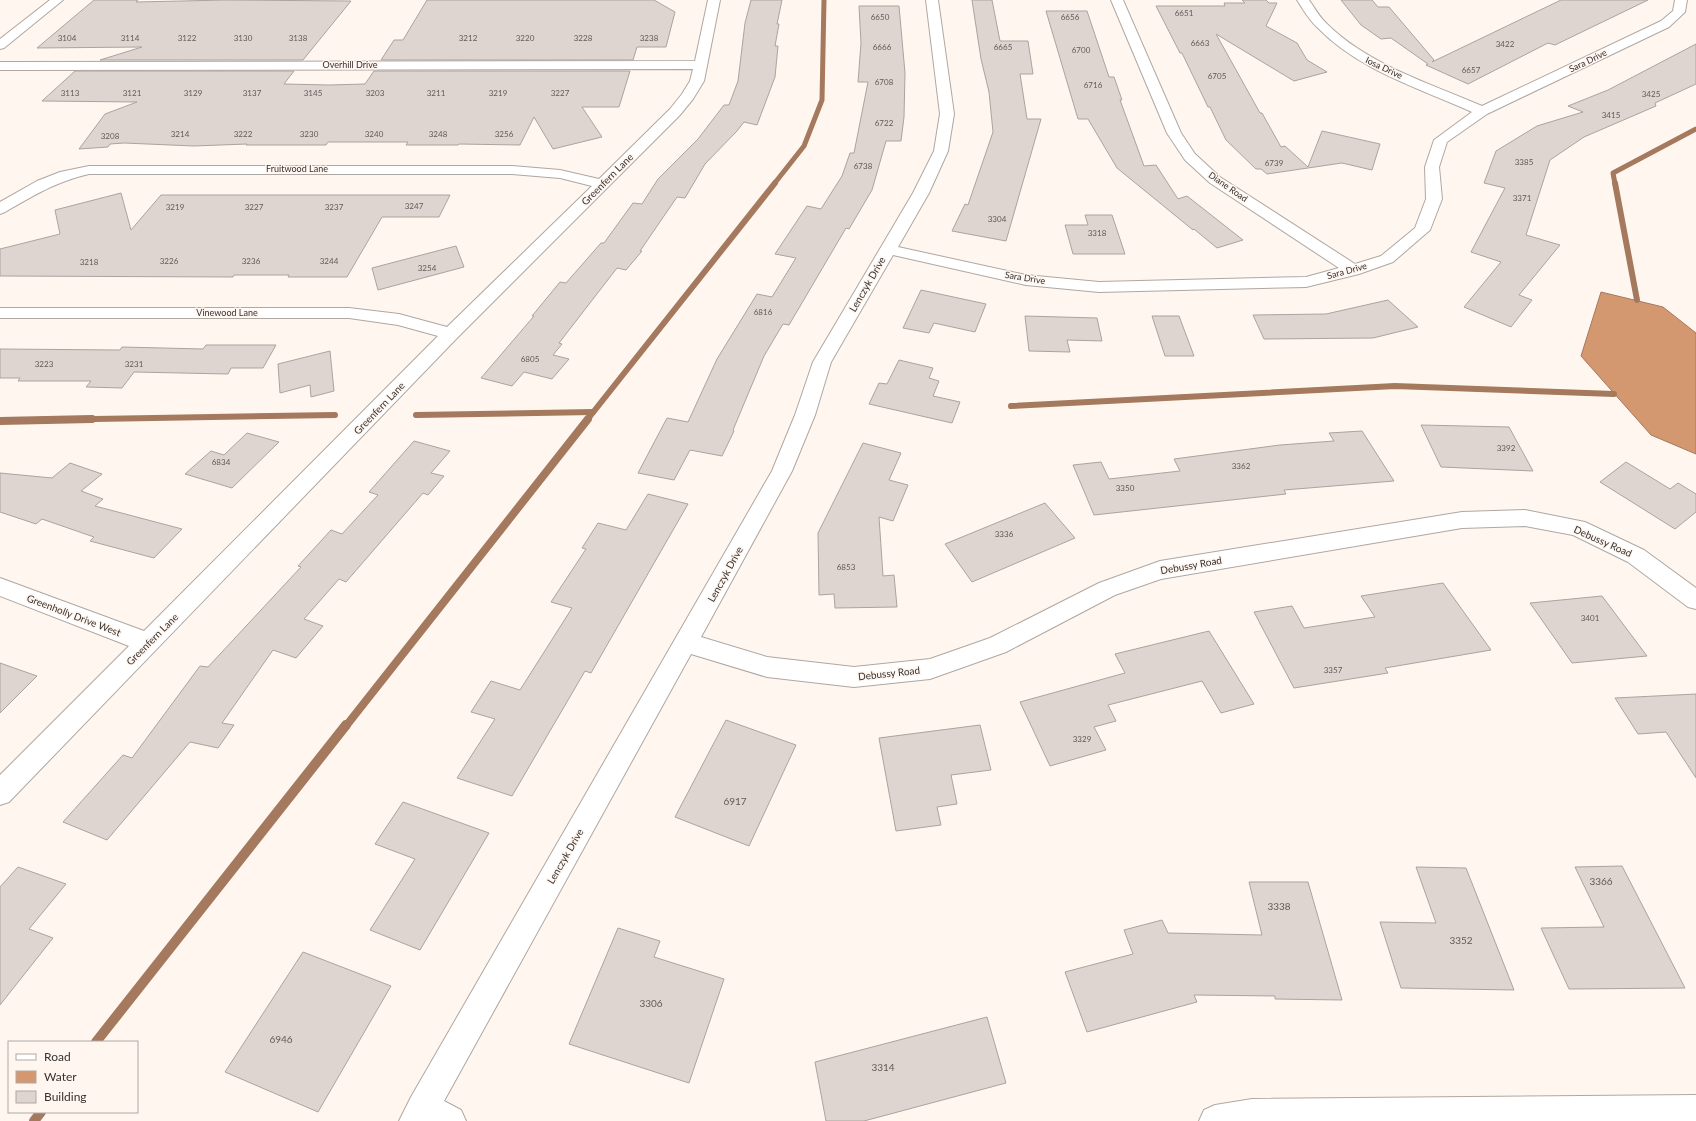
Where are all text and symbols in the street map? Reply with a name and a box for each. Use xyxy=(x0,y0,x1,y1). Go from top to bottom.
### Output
house number: 6651 xyxy=(1175,8,1194,18)
house number: 6650 xyxy=(871,12,890,22)
house number: 6656 xyxy=(1061,12,1080,22)
house number: 3104 xyxy=(58,33,77,43)
house number: 3114 xyxy=(121,33,140,43)
house number: 3122 xyxy=(178,33,197,43)
house number: 3130 xyxy=(234,33,253,43)
house number: 3138 xyxy=(289,33,308,43)
house number: 3212 xyxy=(459,33,478,43)
house number: 3220 xyxy=(516,33,535,43)
house number: 3228 xyxy=(574,33,593,43)
house number: 3238 xyxy=(640,33,659,43)
house number: 6663 xyxy=(1191,38,1210,48)
house number: 3422 xyxy=(1496,39,1515,49)
house number: 6666 xyxy=(873,42,892,52)
house number: 6665 xyxy=(994,42,1013,52)
house number: 6700 xyxy=(1072,45,1091,55)
street label: Sara Drive xyxy=(1567,47,1609,74)
street label: Iosa Drive xyxy=(1364,54,1405,81)
street label: Overhill Drive xyxy=(323,59,378,70)
house number: 6657 xyxy=(1462,65,1481,75)
house number: 6705 xyxy=(1208,71,1227,81)
house number: 6708 xyxy=(875,77,894,87)
house number: 6716 xyxy=(1084,80,1103,90)
house number: 3113 xyxy=(61,88,80,98)
house number: 3121 xyxy=(123,88,142,98)
house number: 3129 xyxy=(184,88,203,98)
house number: 3137 xyxy=(243,88,262,98)
house number: 3145 xyxy=(304,88,323,98)
house number: 3203 xyxy=(366,88,385,98)
house number: 3211 xyxy=(427,88,446,98)
house number: 3219 xyxy=(489,88,508,98)
house number: 3227 xyxy=(551,88,570,98)
house number: 3425 xyxy=(1642,89,1661,99)
house number: 3415 xyxy=(1602,110,1621,120)
house number: 6722 xyxy=(875,118,894,128)
house number: 3214 xyxy=(171,129,190,139)
house number: 3222 xyxy=(234,129,253,139)
house number: 3230 xyxy=(300,129,319,139)
house number: 3240 xyxy=(365,129,384,139)
house number: 3248 xyxy=(429,129,448,139)
house number: 3256 xyxy=(495,129,514,139)
house number: 3208 xyxy=(101,131,120,141)
street label: Greenfern Lane xyxy=(579,151,635,207)
house number: 3385 xyxy=(1515,157,1534,167)
house number: 6739 xyxy=(1265,158,1284,168)
house number: 6738 xyxy=(854,161,873,171)
street label: Fruitwood Lane xyxy=(266,163,328,174)
street label: Diane Road xyxy=(1207,169,1250,204)
house number: 3371 xyxy=(1513,193,1532,203)
house number: 3247 xyxy=(405,201,424,211)
house number: 3219 xyxy=(166,202,185,212)
house number: 3227 xyxy=(245,202,264,212)
house number: 3237 xyxy=(325,202,344,212)
house number: 3304 xyxy=(988,214,1007,224)
house number: 3318 xyxy=(1088,228,1107,238)
street label: Lenczyk Drive xyxy=(846,254,888,314)
house number: 3226 xyxy=(160,256,179,266)
house number: 3236 xyxy=(242,256,261,266)
house number: 3244 xyxy=(320,256,339,266)
house number: 3218 xyxy=(80,257,99,267)
street label: Sara Drive xyxy=(1326,260,1368,281)
house number: 3254 xyxy=(418,263,437,273)
street label: Sara Drive xyxy=(1004,269,1046,286)
street label: Vinewood Lane xyxy=(196,307,258,318)
house number: 6816 xyxy=(754,307,773,317)
house number: 6805 xyxy=(521,354,540,364)
house number: 3223 xyxy=(35,359,54,369)
house number: 3231 xyxy=(125,359,144,369)
street label: Greenfern Lane xyxy=(351,379,407,437)
house number: 3392 xyxy=(1497,443,1516,453)
house number: 6834 xyxy=(212,457,231,467)
house number: 3362 xyxy=(1232,461,1251,471)
house number: 3350 xyxy=(1116,483,1135,493)
street label: Debussy Road xyxy=(1572,523,1634,559)
house number: 3336 xyxy=(995,529,1014,539)
street label: Lenczyk Drive xyxy=(705,544,745,604)
street label: Debussy Road xyxy=(1159,554,1223,576)
house number: 6853 xyxy=(837,562,856,572)
street label: Greenholly Drive West xyxy=(25,592,123,639)
street label: Greenfern Lane xyxy=(124,611,180,667)
house number: 3401 xyxy=(1581,613,1600,623)
street label: Debussy Road xyxy=(857,664,921,682)
house number: 3357 xyxy=(1324,665,1343,675)
house number: 3329 xyxy=(1073,734,1092,744)
house number: 6917 xyxy=(723,795,747,807)
street label: Lenczyk Drive xyxy=(544,826,586,886)
house number: 3366 xyxy=(1589,875,1613,887)
house number: 3338 xyxy=(1267,900,1291,912)
house number: 3352 xyxy=(1449,934,1473,946)
house number: 3306 xyxy=(639,997,663,1009)
house number: 6946 xyxy=(269,1033,293,1045)
legend xyxy=(8,1041,138,1113)
text: Road xyxy=(44,1049,71,1064)
house number: 3314 xyxy=(871,1061,895,1073)
text: Water xyxy=(44,1069,77,1084)
text: Building xyxy=(44,1089,87,1104)

